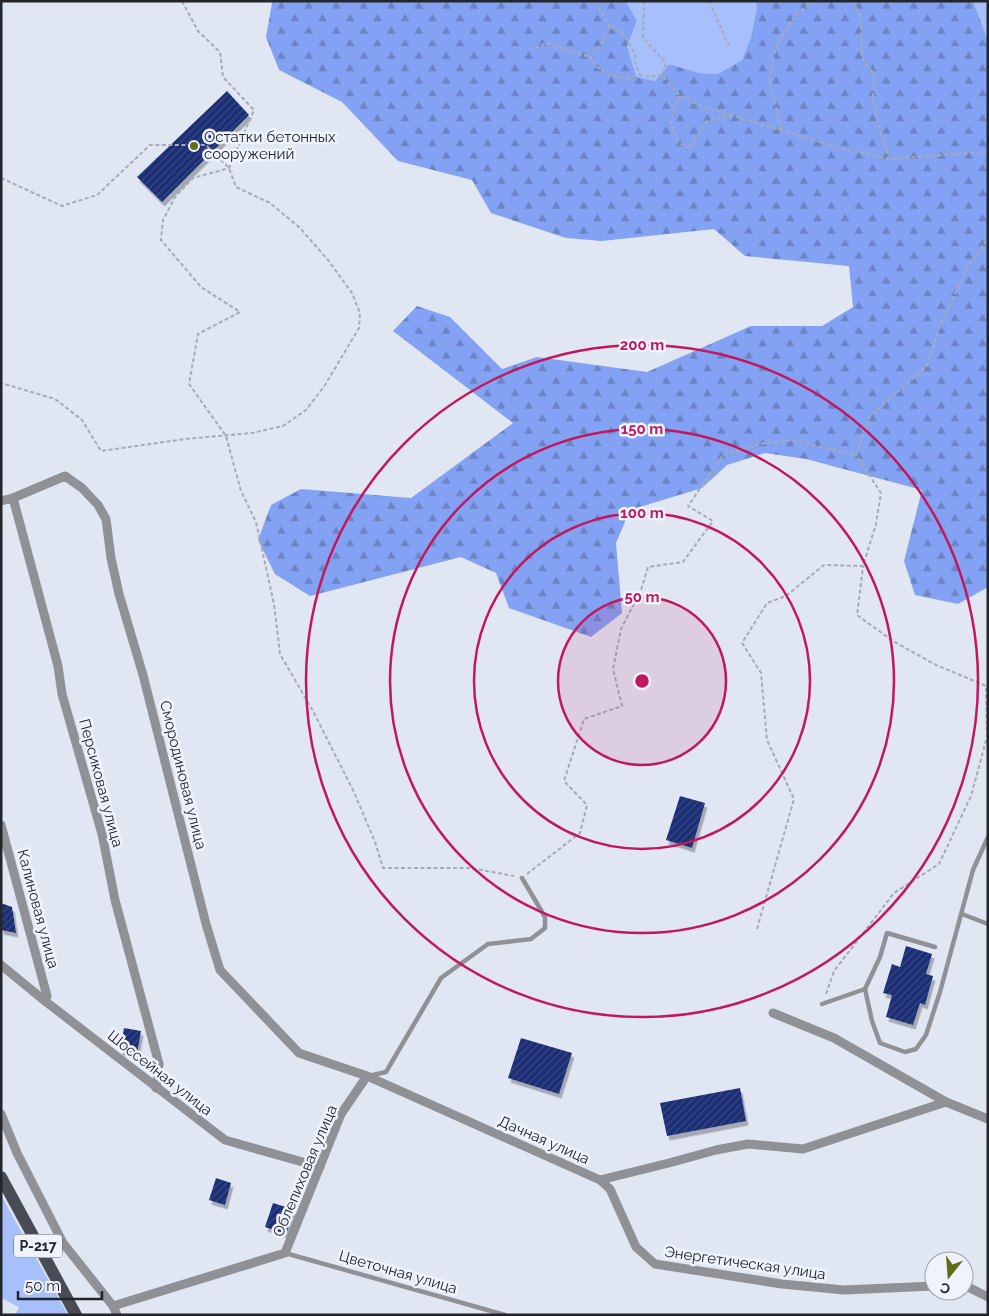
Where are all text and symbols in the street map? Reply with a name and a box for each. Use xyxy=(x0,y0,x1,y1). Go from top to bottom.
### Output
place label: Остатки бетонных сооружений xyxy=(204,128,336,163)
marker: Остатки бетонных сооружений xyxy=(188,140,200,152)
text: 200 m xyxy=(620,336,664,354)
text: 150 m xyxy=(621,420,663,438)
text: 100 m xyxy=(620,504,664,522)
text: 50 m xyxy=(624,588,660,606)
centre of rings xyxy=(633,672,651,690)
street label: Смородиновая улица xyxy=(156,699,210,851)
street label: Персиковая улица xyxy=(75,717,127,849)
street label: Калиновая улица xyxy=(13,847,63,971)
street label: Шоссейная улица xyxy=(104,1027,216,1119)
street label: Облепиховая улица xyxy=(269,1102,341,1240)
street label: Дачная улица xyxy=(496,1112,592,1168)
road number: Р-217 xyxy=(14,1234,62,1258)
street label: Энергетическая улица xyxy=(663,1243,827,1283)
street label: Цветочная улица xyxy=(337,1247,459,1297)
north arrow xyxy=(924,1251,974,1301)
scale bar xyxy=(18,1268,101,1300)
text: 50 m xyxy=(25,1277,60,1295)
text: С xyxy=(938,1279,952,1297)

